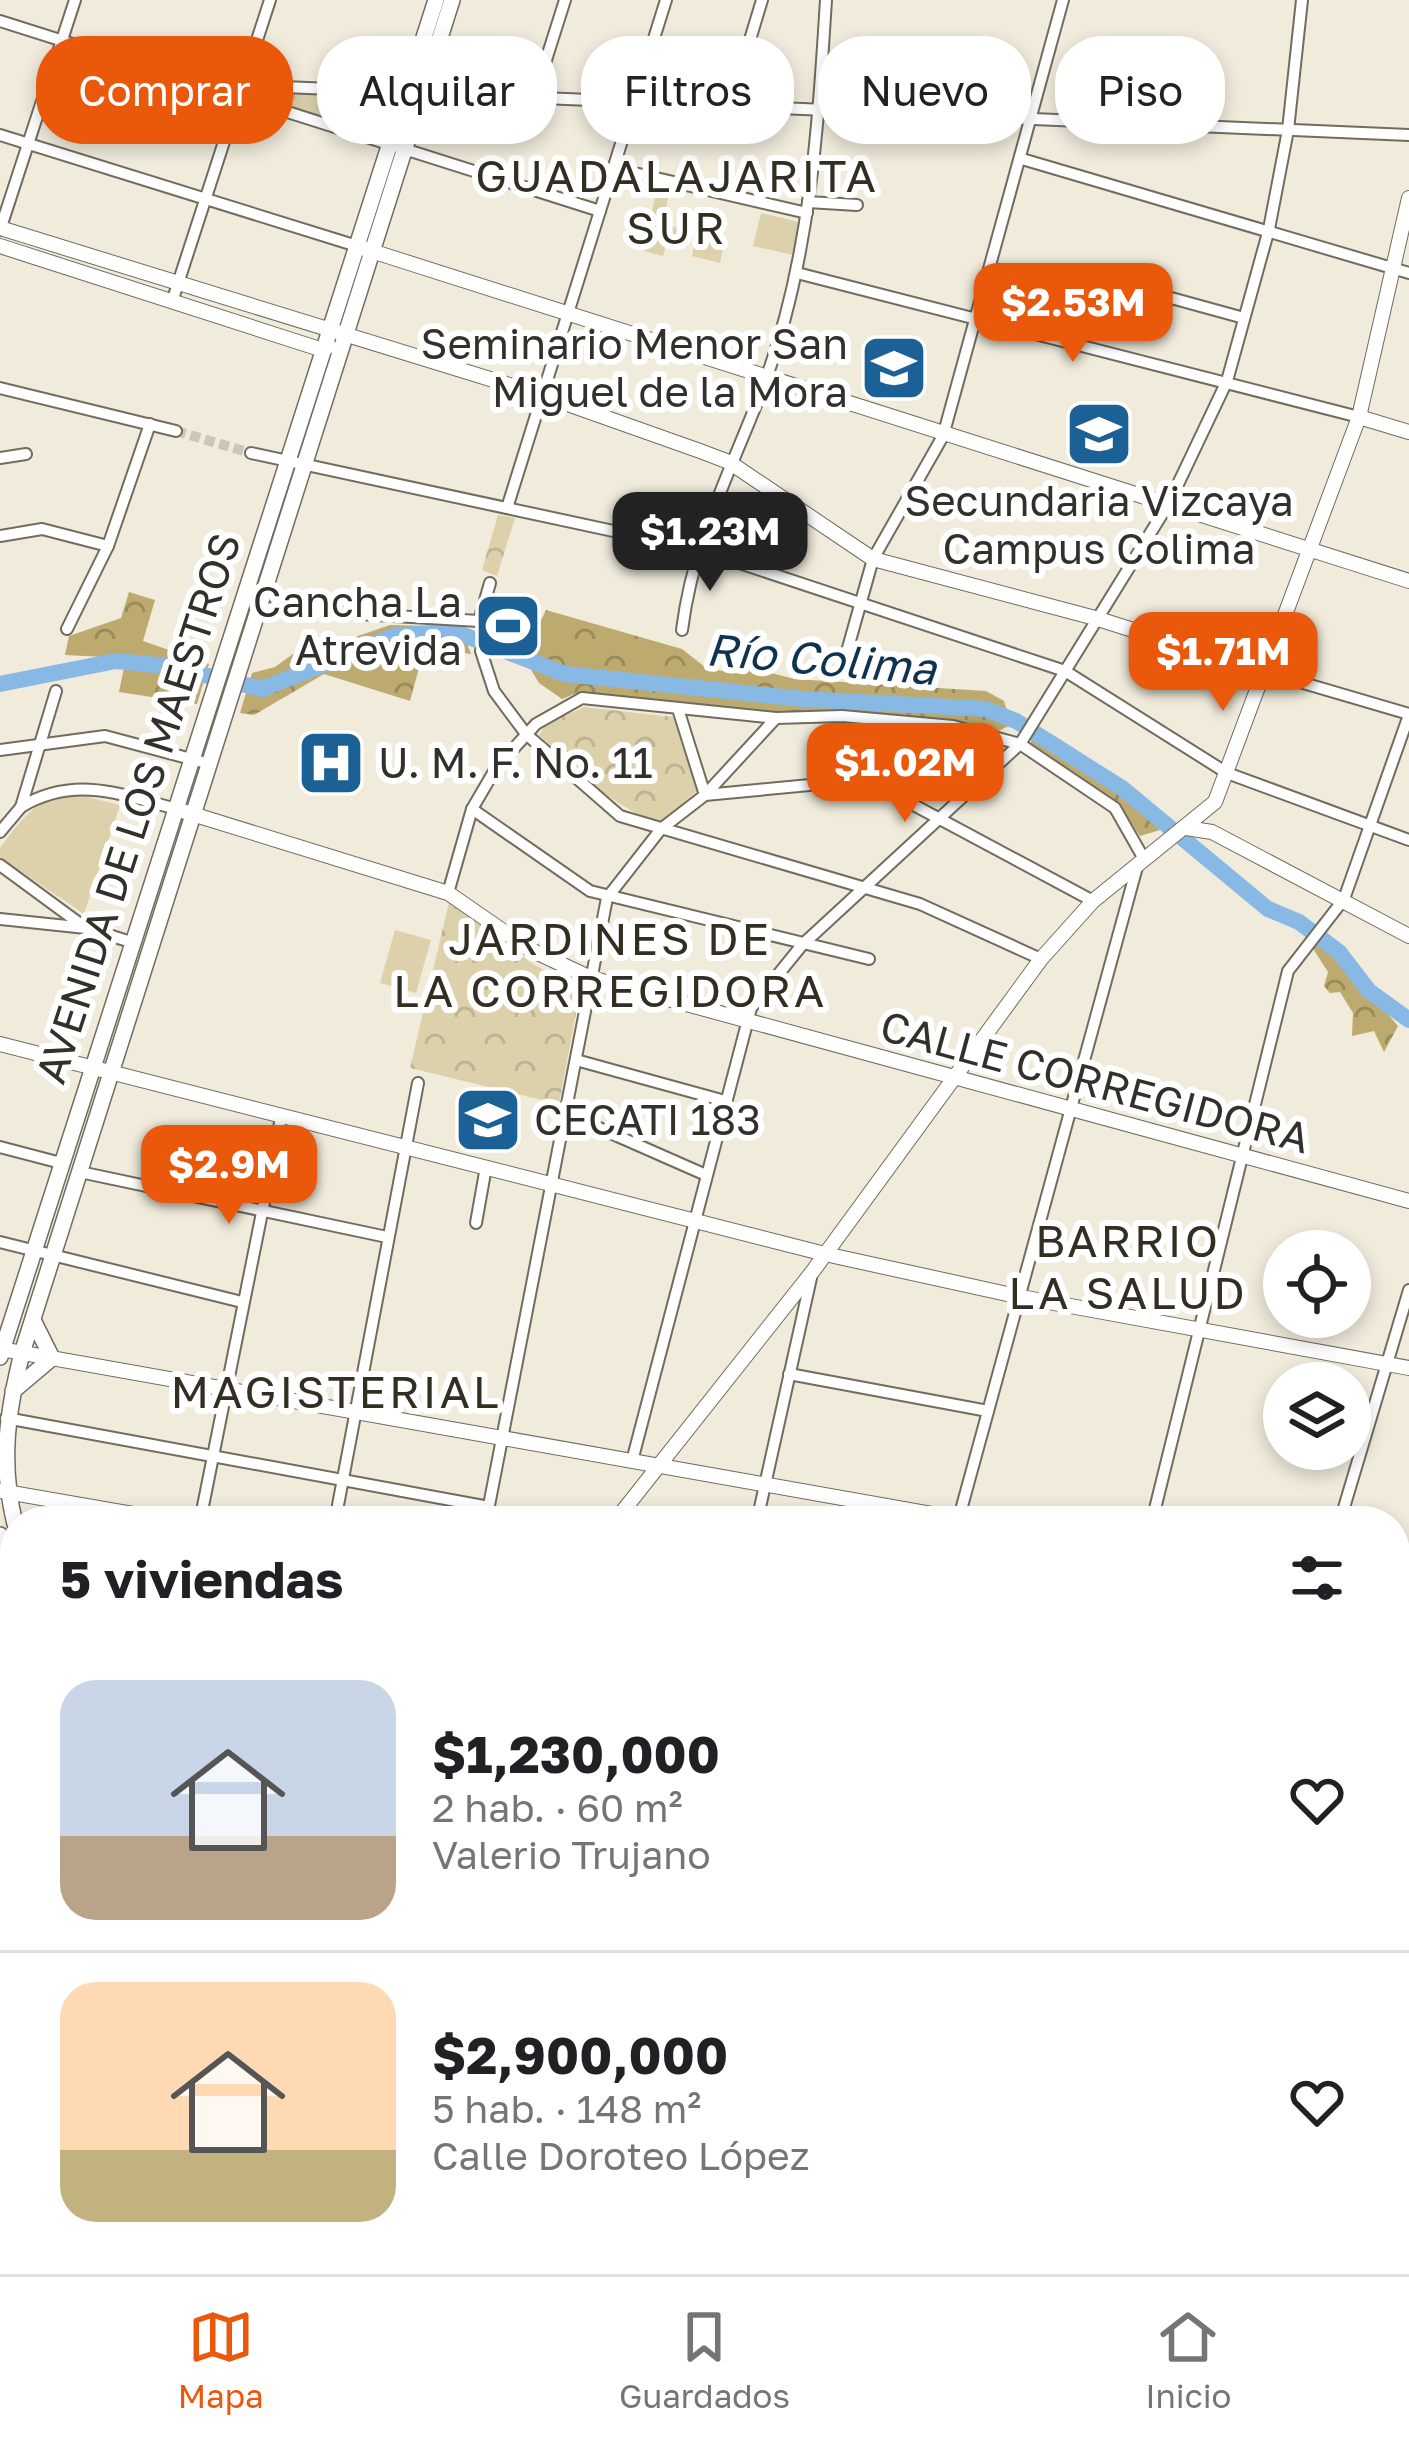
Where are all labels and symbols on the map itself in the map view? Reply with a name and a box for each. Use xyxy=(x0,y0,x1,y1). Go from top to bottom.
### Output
district label: GUADALAJARITA SUR xyxy=(475,148,879,254)
pin: $2.53M xyxy=(975,263,1171,365)
place label: Seminario Menor San Miguel de la Mora xyxy=(421,318,848,416)
school or university icon: Seminario Menor San Miguel de la Mora xyxy=(859,333,929,403)
school or university icon: Secundaria Vizcaya Campus Colima xyxy=(1064,399,1134,469)
place label: Secundaria Vizcaya Campus Colima xyxy=(904,475,1294,573)
pin: $1.23M xyxy=(612,492,808,594)
street label: AVENIDA DE LOS MAESTROS xyxy=(24,526,250,1089)
place label: Cancha La Atrevida xyxy=(253,576,462,674)
sports icon: Cancha La Atrevida xyxy=(473,591,543,661)
pin: $1.71M xyxy=(1125,612,1321,714)
water label: Río Colima xyxy=(704,621,940,695)
pin: $1.02M xyxy=(807,723,1003,825)
hospital icon: U. M. F. No. 11 xyxy=(296,728,366,798)
place label: U. M. F. No. 11 xyxy=(378,737,653,787)
district label: JARDINES DE LA CORREGIDORA xyxy=(393,911,827,1017)
street label: CALLE CORREGIDORA xyxy=(875,1000,1315,1162)
school or university icon: CECATI 183 xyxy=(453,1085,523,1155)
place label: CECATI 183 xyxy=(534,1094,761,1144)
pin: $2.9M xyxy=(145,1125,313,1227)
district label: BARRIO LA SALUD xyxy=(1008,1213,1248,1319)
district label: MAGISTERIAL xyxy=(170,1364,502,1418)

